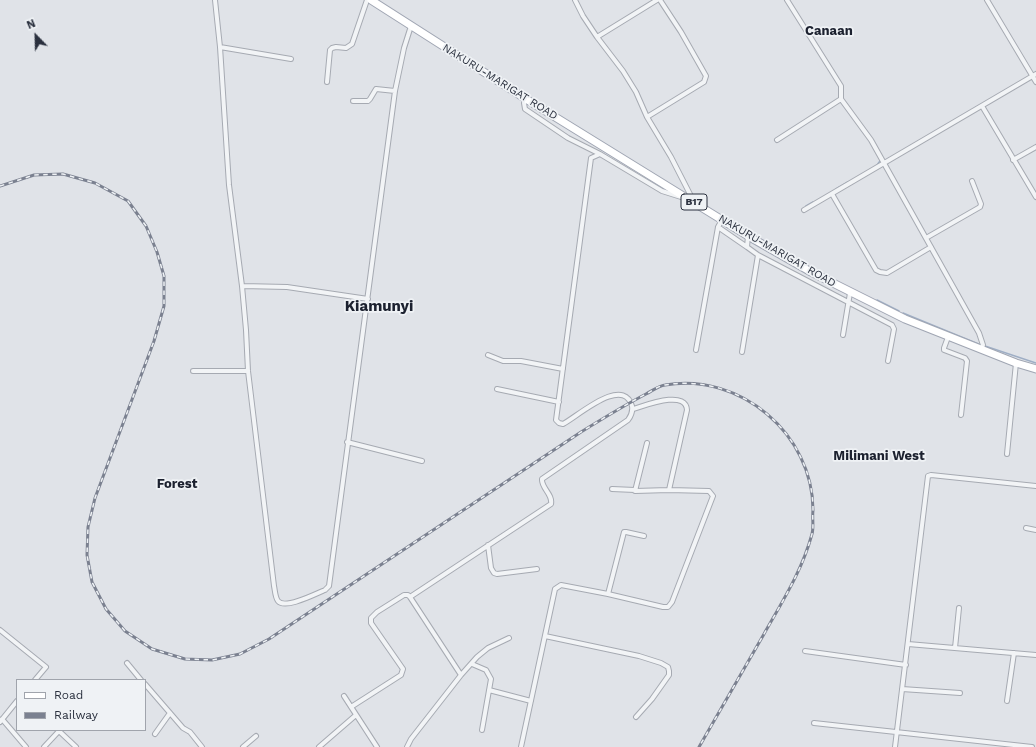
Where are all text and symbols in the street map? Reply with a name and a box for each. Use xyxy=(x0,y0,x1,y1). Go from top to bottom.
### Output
north arrow xyxy=(16,16,56,56)
text: N xyxy=(25,17,37,32)
district label: Canaan xyxy=(805,23,853,39)
street label: NAKURU-MARIGAT ROAD xyxy=(440,41,560,123)
road number: B17 xyxy=(681,194,707,210)
street label: NAKURU-MARIGAT ROAD xyxy=(716,212,838,290)
district label: Kiamunyi xyxy=(345,298,413,316)
district label: Milimani West xyxy=(833,448,925,464)
district label: Forest xyxy=(157,476,197,492)
legend xyxy=(16,679,146,731)
text: Road xyxy=(54,688,83,702)
text: Railway xyxy=(54,708,98,722)

